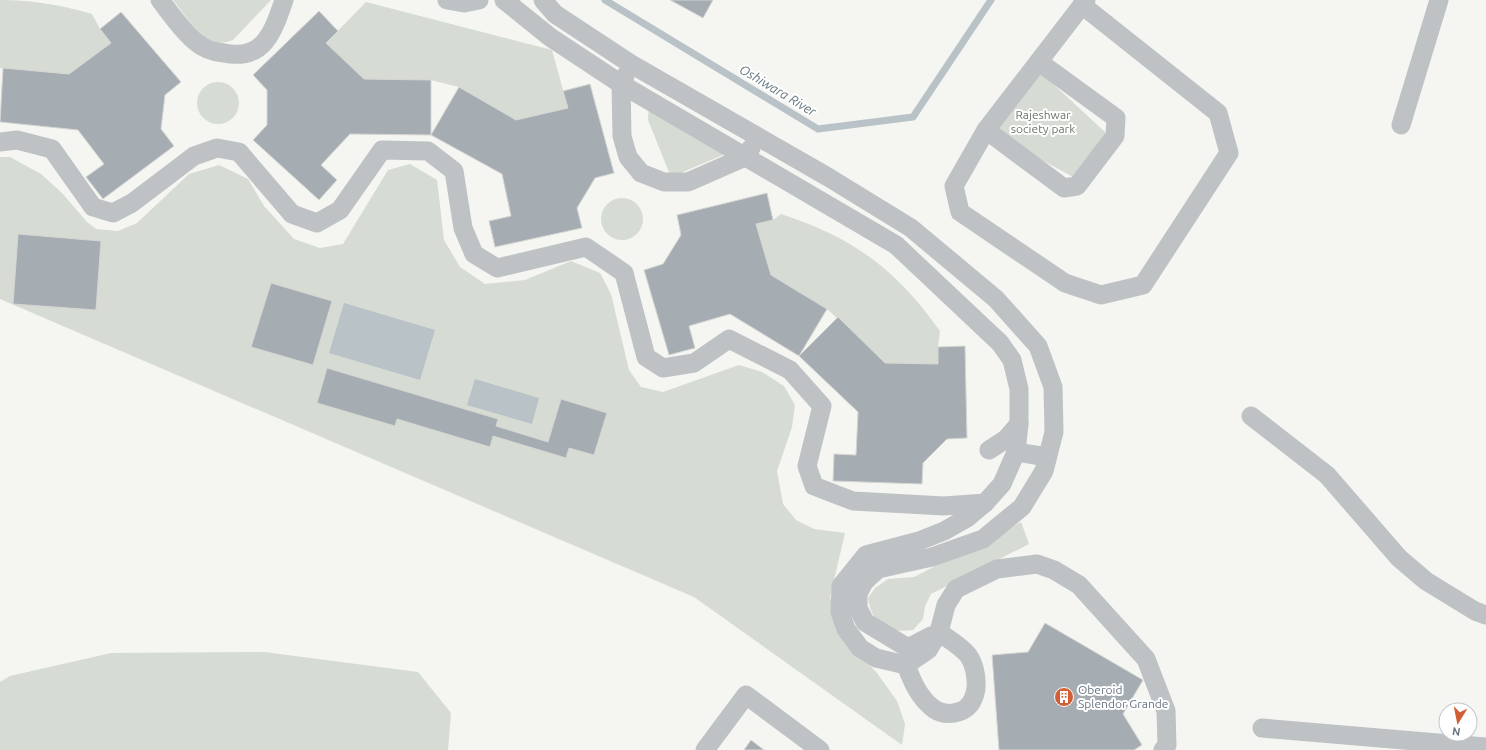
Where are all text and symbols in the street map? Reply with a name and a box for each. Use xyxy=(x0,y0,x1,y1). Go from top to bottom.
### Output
water label: Oshiwara River xyxy=(737,62,820,119)
park label: Rajeshwar society park xyxy=(1011,108,1075,135)
place label: Oberoid Splendor Grande xyxy=(1078,683,1168,710)
building icon: Oberoid Splendor Grande xyxy=(1053,686,1075,708)
north arrow xyxy=(1438,702,1478,742)
text: N xyxy=(1451,725,1461,738)

